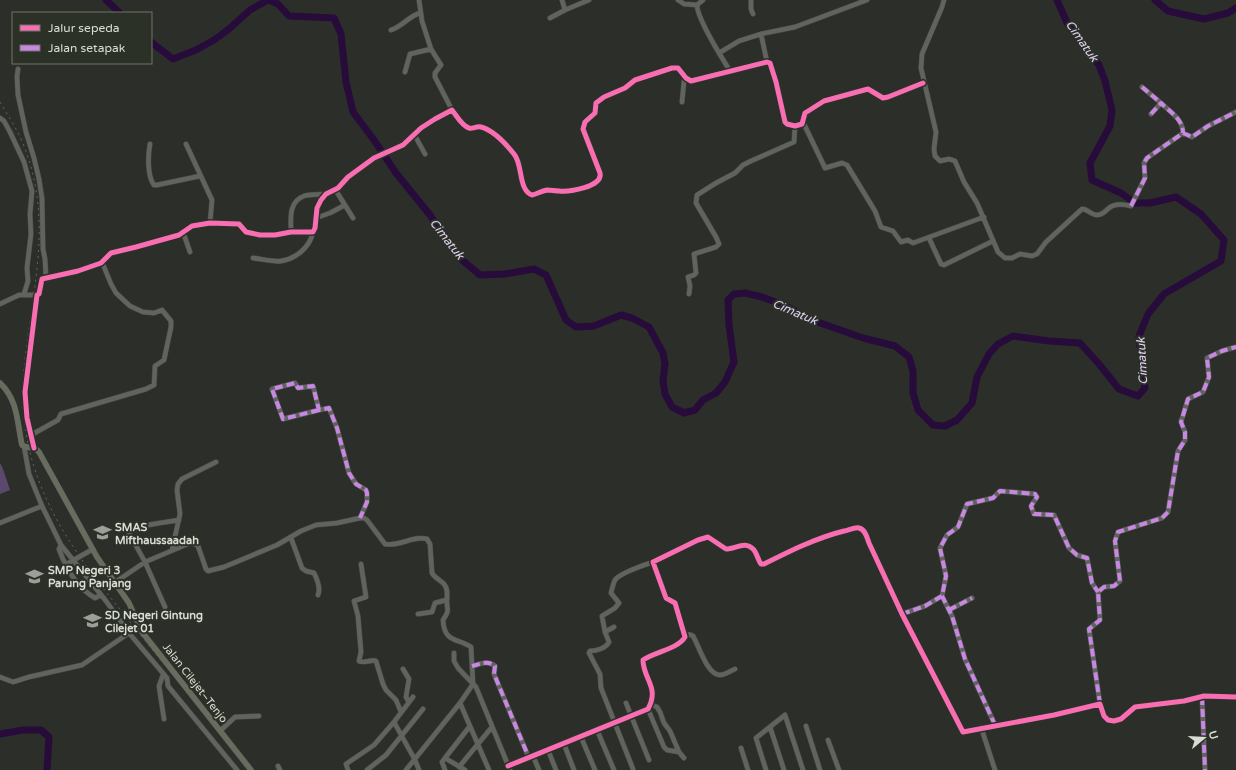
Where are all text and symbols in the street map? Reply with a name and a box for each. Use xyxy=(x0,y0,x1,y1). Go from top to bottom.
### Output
legend xyxy=(12,12,152,64)
water label: Cimatuk xyxy=(1063,18,1102,66)
text: Jalur sepeda xyxy=(48,21,120,35)
text: Jalan setapak xyxy=(48,41,126,55)
water label: Cimatuk xyxy=(427,216,468,263)
water label: Cimatuk xyxy=(770,296,821,328)
water label: Cimatuk xyxy=(1134,336,1150,385)
place label: SMAS Mifthaussaadah xyxy=(115,521,199,547)
school or university icon: SMAS Mifthaussaadah xyxy=(92,523,112,543)
place label: SMP Negeri 3 Parung Panjang xyxy=(48,564,131,591)
school or university icon: SMP Negeri 3 Parung Panjang xyxy=(25,566,45,586)
place label: SD Negeri Gintung Cilejet 01 xyxy=(105,609,203,636)
school or university icon: SD Negeri Gintung Cilejet 01 xyxy=(82,611,102,631)
street label: Jalan Cilejet–Tenjo xyxy=(160,641,230,726)
north arrow xyxy=(1184,718,1224,758)
text: U xyxy=(1206,729,1221,741)

